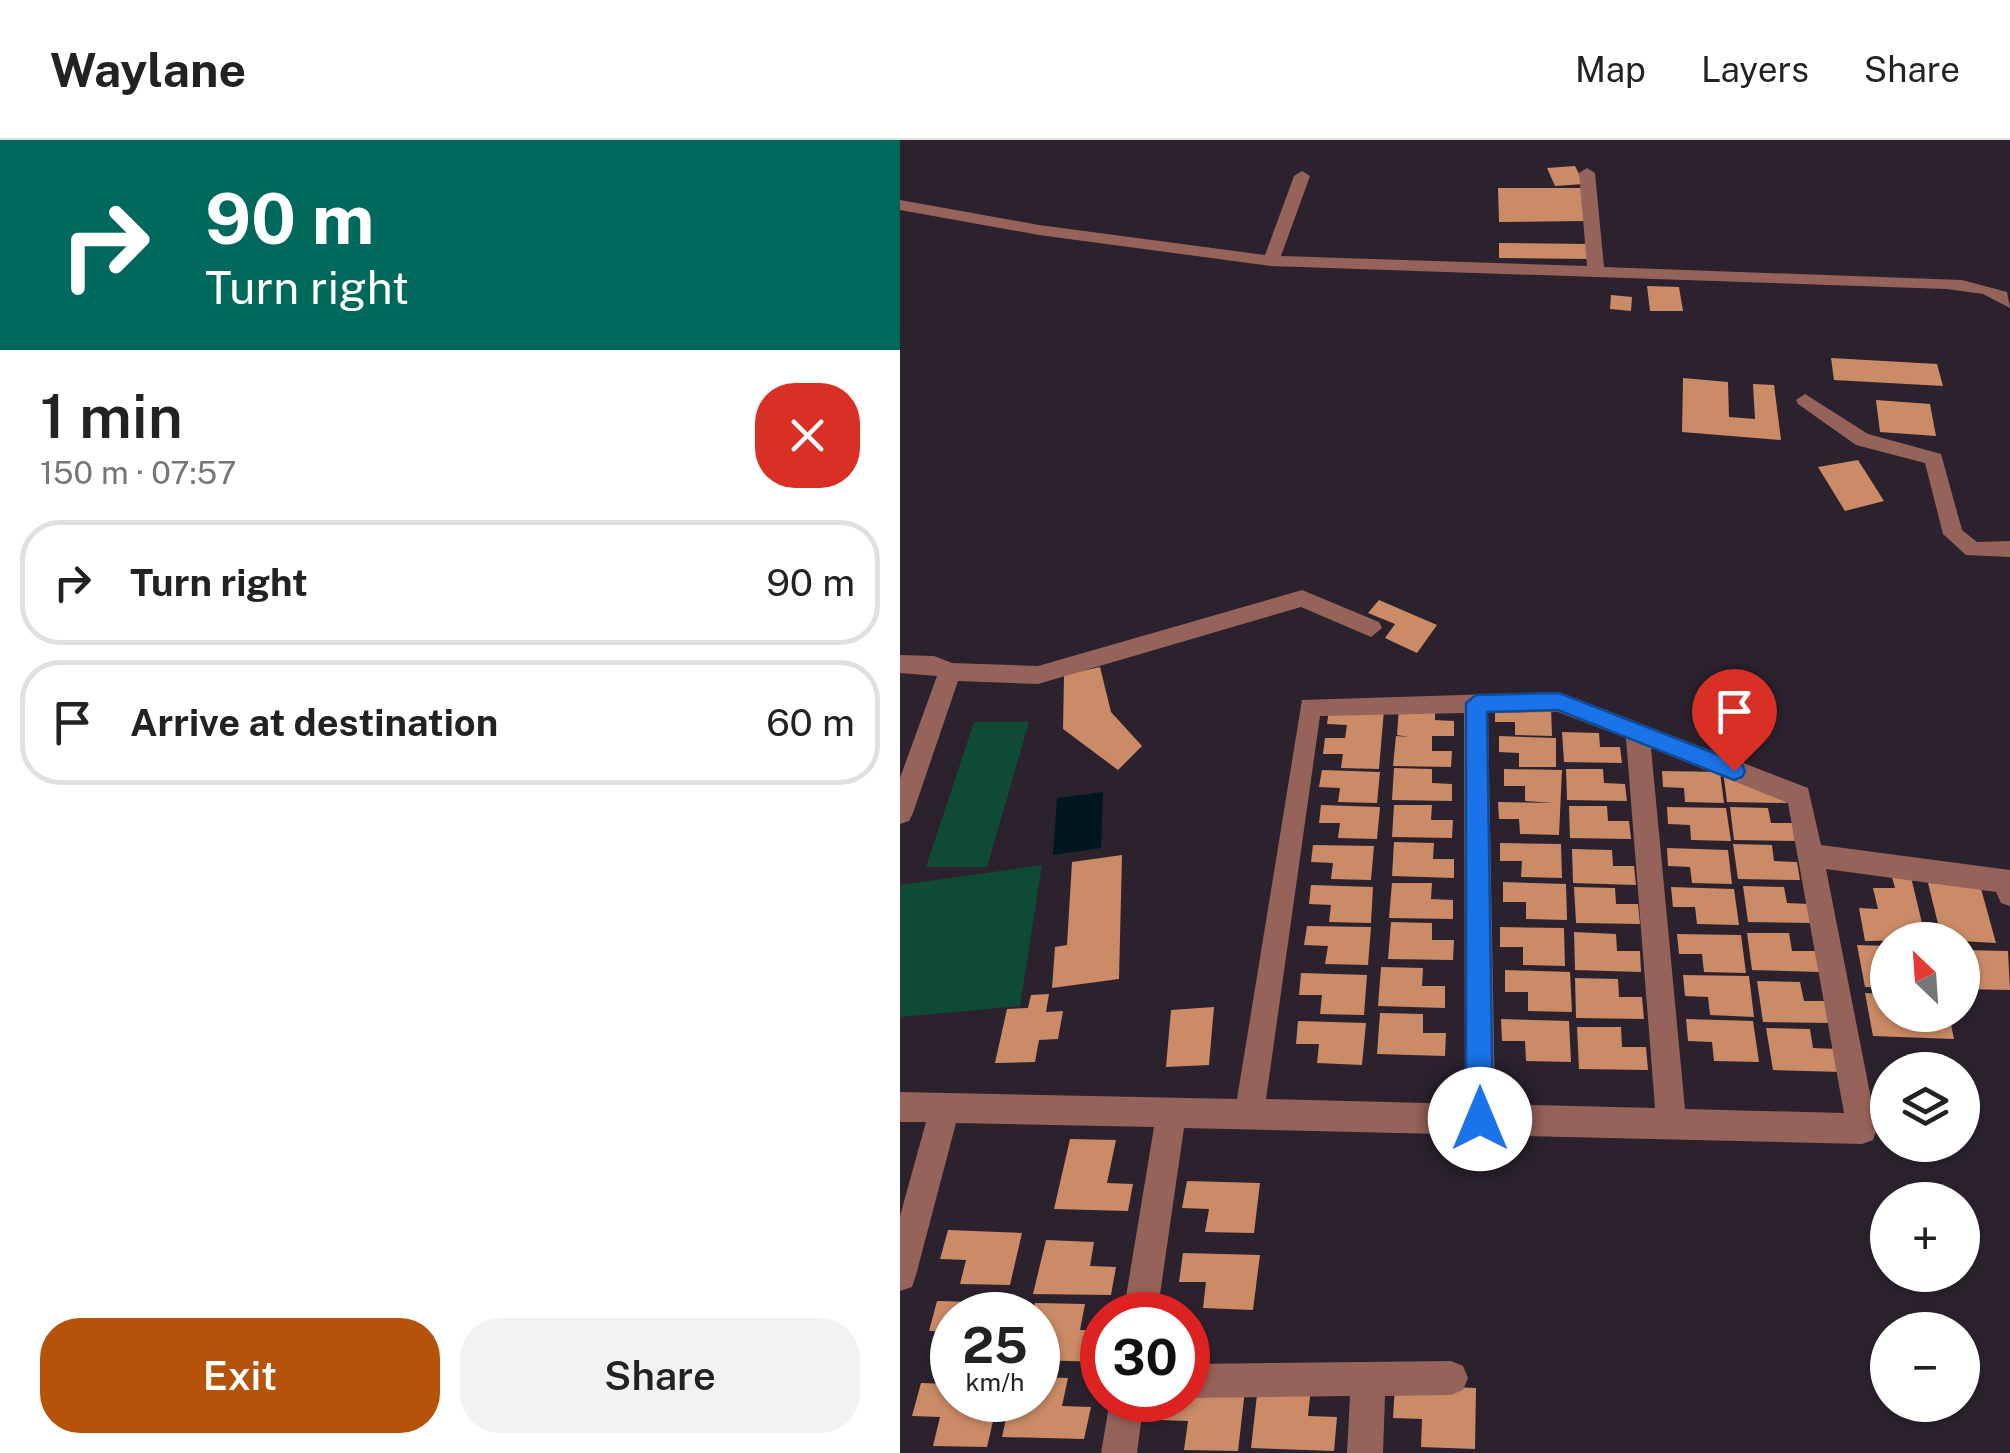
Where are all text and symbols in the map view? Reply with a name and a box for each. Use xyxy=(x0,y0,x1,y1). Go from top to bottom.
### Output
text: Waylane xyxy=(50,41,246,98)
text: Map xyxy=(1575,49,1646,90)
text: Layers xyxy=(1701,49,1809,90)
text: Share xyxy=(1864,49,1960,90)
text: 90 m xyxy=(205,177,375,260)
icon: right xyxy=(40,180,170,310)
text: Turn right xyxy=(205,261,409,314)
text: 1 min xyxy=(40,381,183,452)
button: close xyxy=(755,383,860,488)
text: 150 m · 07:57 xyxy=(40,454,236,491)
icon: right xyxy=(45,555,100,610)
text: Turn right xyxy=(130,560,308,605)
text: 90 m xyxy=(766,560,855,605)
pin xyxy=(1692,669,1777,772)
icon: arrive xyxy=(1707,684,1762,739)
icon: arrive xyxy=(45,695,100,750)
text: Arrive at destination xyxy=(130,700,498,745)
text: 60 m xyxy=(766,700,855,745)
north arrow xyxy=(1870,922,1980,1032)
map controls xyxy=(1870,922,1980,1422)
button: layers xyxy=(1870,1052,1980,1162)
position arrow xyxy=(1428,1067,1532,1171)
button: + xyxy=(1870,1182,1980,1292)
speed limit sign: 30 xyxy=(1080,1292,1210,1422)
button: − xyxy=(1870,1312,1980,1422)
text: 25 xyxy=(962,1315,1028,1374)
button: Exit xyxy=(40,1318,440,1433)
button: Share xyxy=(460,1318,860,1433)
text: km/h xyxy=(966,1367,1024,1397)

